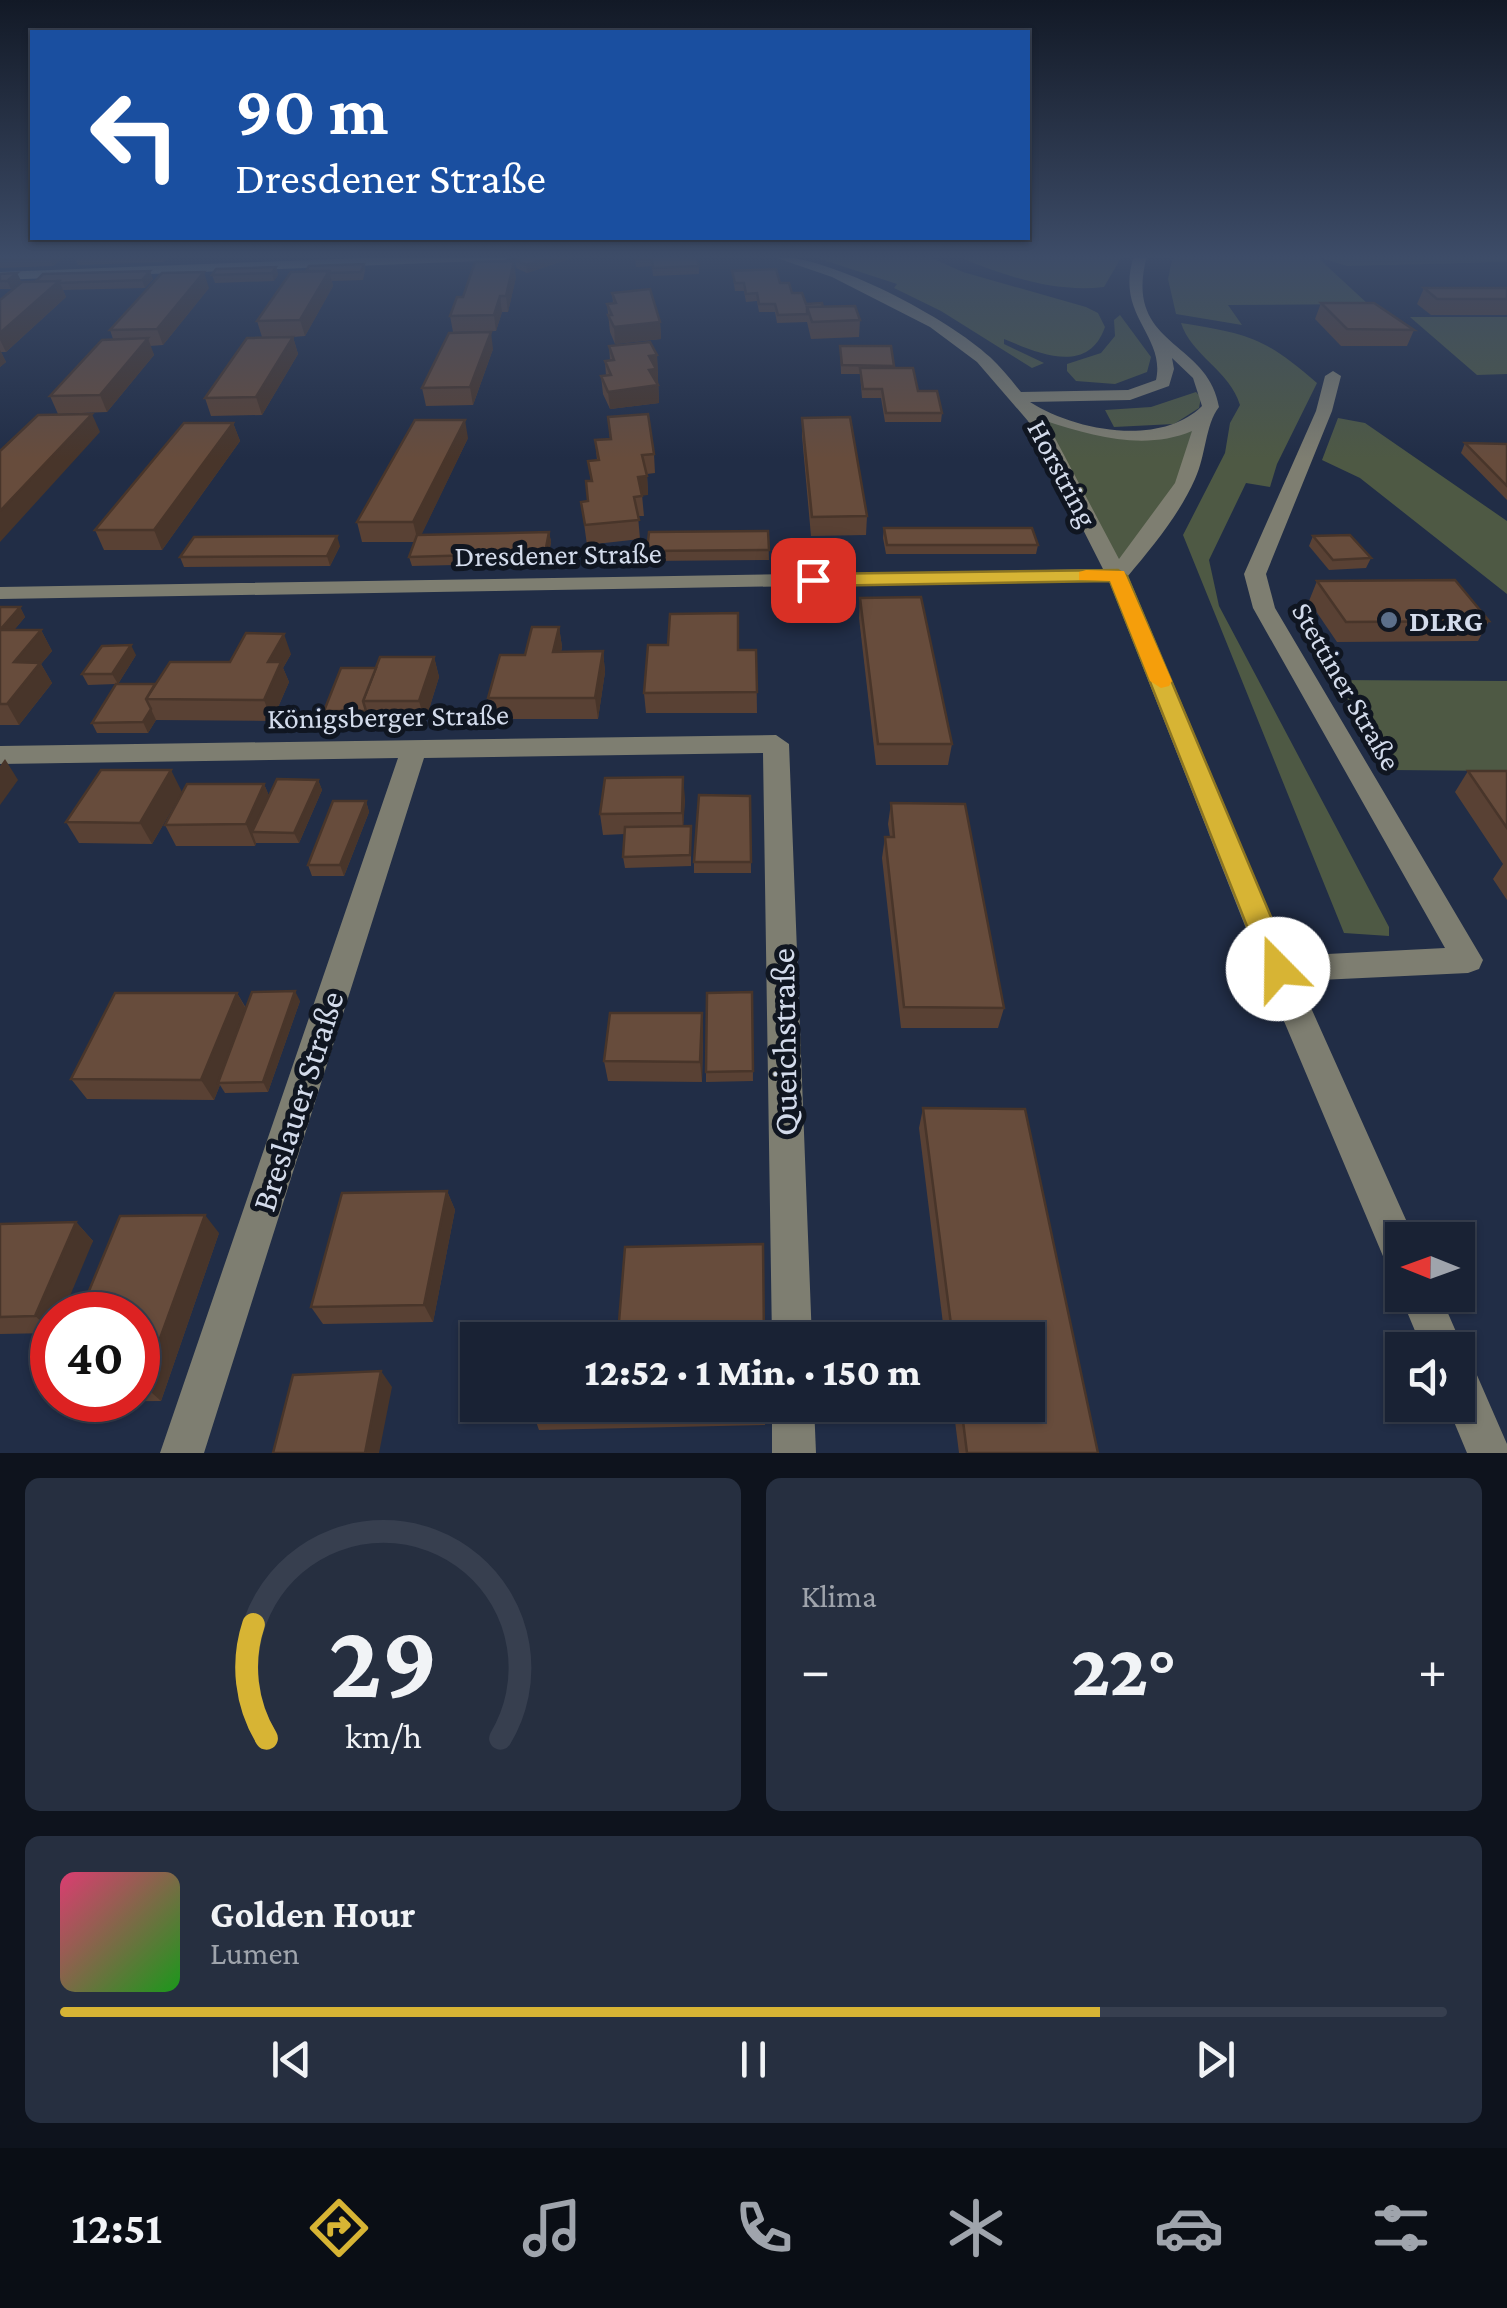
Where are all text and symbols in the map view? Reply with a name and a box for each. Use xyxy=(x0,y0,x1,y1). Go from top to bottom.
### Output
icon: left xyxy=(70,70,200,200)
text: 90 m xyxy=(235,71,388,149)
text: Dresdener Straße xyxy=(235,153,546,203)
street label: Horstring xyxy=(1020,414,1105,532)
street label: Dresdener Straße xyxy=(454,536,662,572)
pin xyxy=(771,538,856,623)
icon: arrive xyxy=(786,553,841,608)
street label: Stettiner Straße xyxy=(1286,596,1408,776)
place label: DLRG xyxy=(1409,604,1483,637)
marker: DLRG xyxy=(1378,609,1400,631)
street label: Königsberger Straße xyxy=(267,697,509,736)
position arrow xyxy=(1226,917,1330,1021)
street label: Queichstraße xyxy=(763,948,805,1136)
street label: Breslauer Straße xyxy=(244,986,352,1216)
north arrow xyxy=(1385,1222,1475,1312)
map controls xyxy=(1385,1222,1475,1422)
speed limit sign: 40 xyxy=(30,1292,160,1422)
button: sound xyxy=(1385,1332,1475,1422)
text: 12:52 · 1 Min. · 150 m xyxy=(585,1351,920,1393)
text: Klima xyxy=(801,1578,877,1614)
text: 29 xyxy=(328,1603,438,1718)
text: 22° xyxy=(1071,1628,1177,1711)
text: − xyxy=(801,1639,830,1700)
text: + xyxy=(1418,1639,1447,1700)
text: km/h xyxy=(344,1716,422,1756)
text: Golden Hour xyxy=(210,1893,416,1935)
text: Lumen xyxy=(210,1935,300,1971)
icon: previous xyxy=(264,2032,319,2087)
icon: pause xyxy=(726,2032,781,2087)
icon: next xyxy=(1188,2032,1243,2087)
icon: directions xyxy=(304,2193,374,2263)
icon: music xyxy=(517,2193,587,2263)
icon: phone xyxy=(729,2193,799,2263)
icon: climate xyxy=(941,2193,1011,2263)
icon: car xyxy=(1154,2193,1224,2263)
icon: filters xyxy=(1366,2193,1436,2263)
text: 12:51 xyxy=(71,2203,162,2253)

